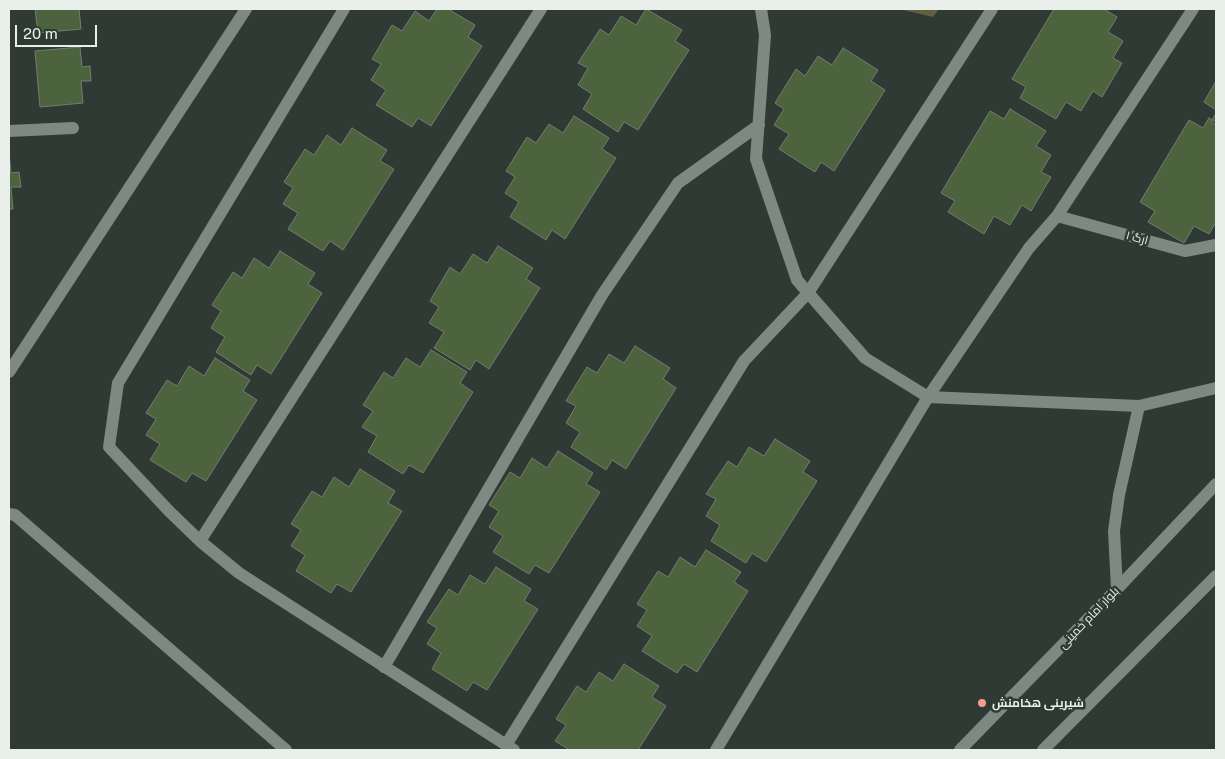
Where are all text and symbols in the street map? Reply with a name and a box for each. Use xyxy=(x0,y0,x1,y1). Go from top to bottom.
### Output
scale bar xyxy=(18,15,100,47)
text: 20 m xyxy=(23,25,58,42)
street label: ارگ ۱ xyxy=(1124,228,1150,248)
street label: بلوار امام خمینی xyxy=(1056,584,1122,652)
place label: شیرینی هخامنش xyxy=(992,696,1084,710)
marker: شیرینی هخامنش xyxy=(976,697,988,709)

